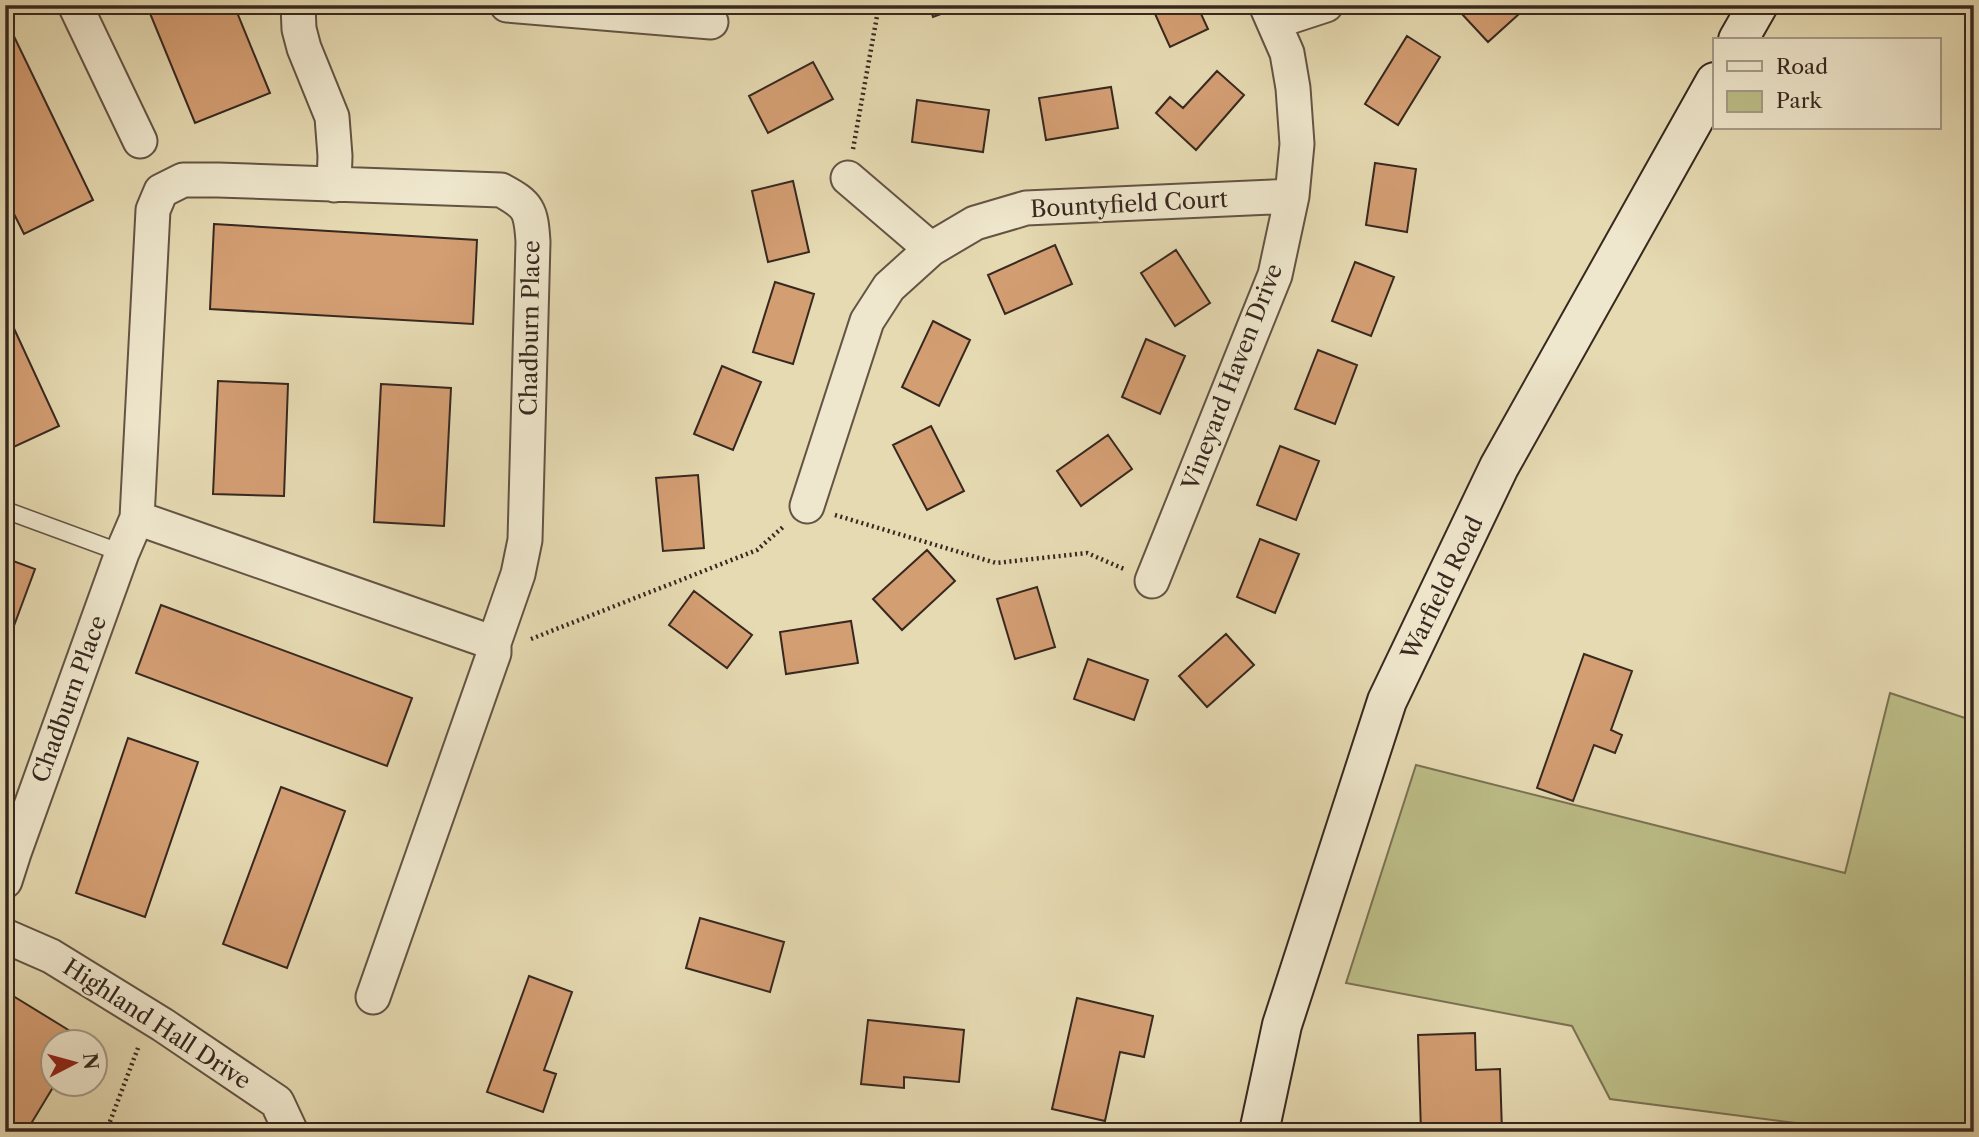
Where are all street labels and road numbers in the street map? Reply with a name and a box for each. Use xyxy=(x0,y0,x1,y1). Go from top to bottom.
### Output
street label: Bountyfield Court xyxy=(1029,185,1229,223)
street label: Chadburn Place xyxy=(514,240,546,416)
street label: Vineyard Haven Drive xyxy=(1176,260,1288,495)
street label: Warfield Road xyxy=(1395,512,1489,665)
street label: Chadburn Place xyxy=(26,612,112,786)
street label: Highland Hall Drive xyxy=(58,953,256,1095)

